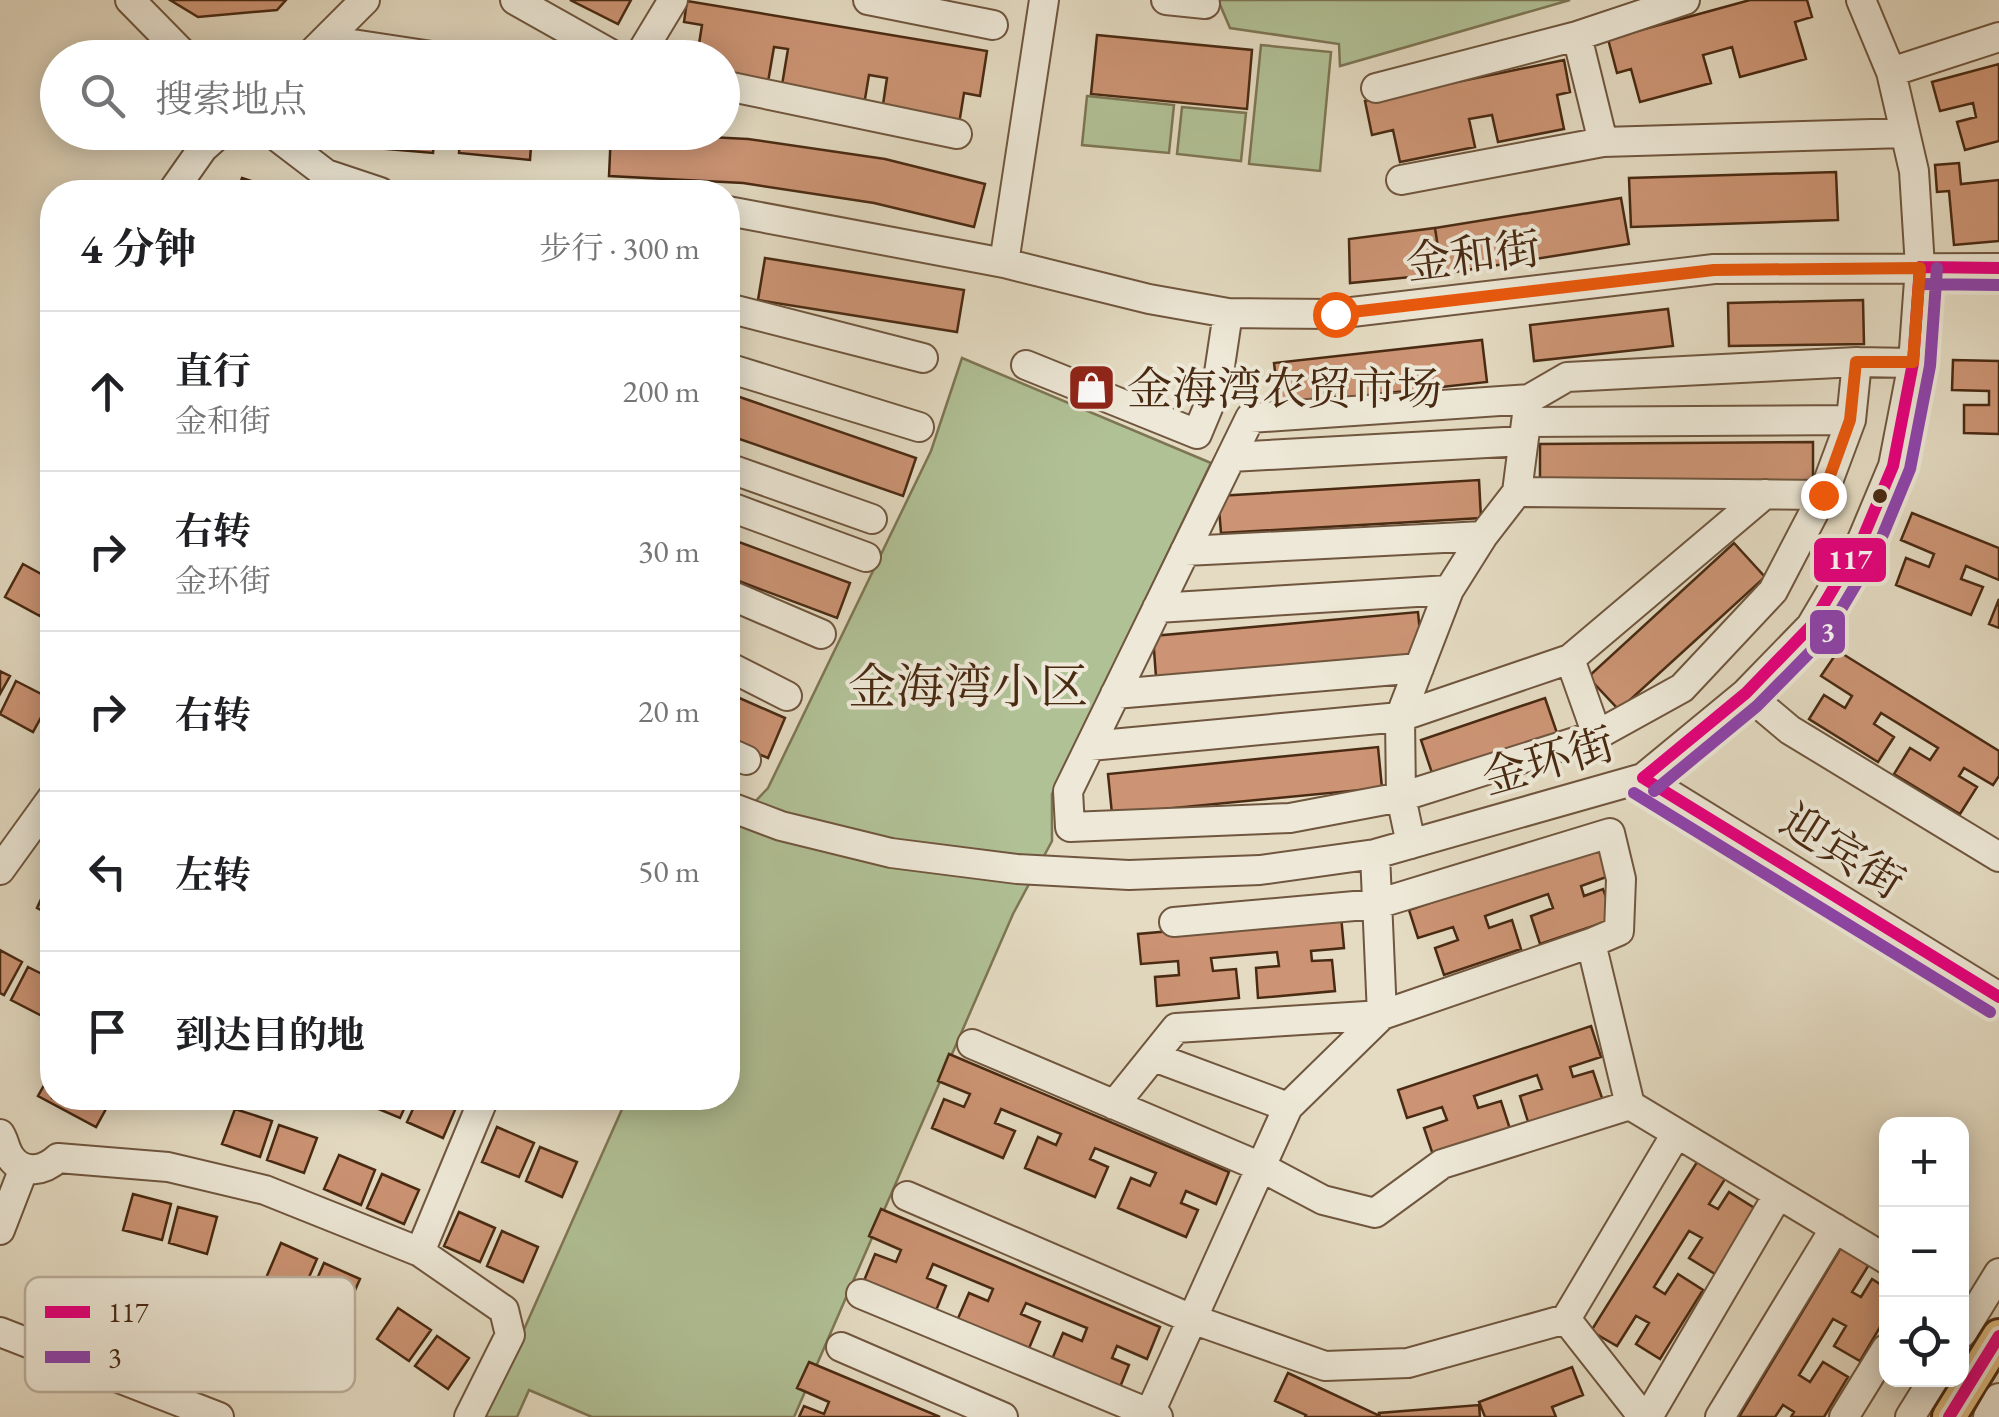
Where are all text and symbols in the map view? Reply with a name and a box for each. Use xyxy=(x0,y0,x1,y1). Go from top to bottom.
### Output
search box xyxy=(40,40,740,150)
icon: search xyxy=(75,68,130,123)
text: 搜索地点 xyxy=(155,74,307,123)
street label: 金和街 xyxy=(1402,218,1544,292)
text: 4 分钟 xyxy=(80,221,196,276)
text: 步行 · 300 m xyxy=(539,227,700,269)
route start xyxy=(1313,292,1359,338)
text: 直行 xyxy=(175,346,251,395)
place label: 金海湾农贸市场 xyxy=(1127,359,1442,417)
shop icon: 金海湾农贸市场 xyxy=(1066,362,1118,414)
icon: ahead xyxy=(80,364,135,419)
text: 200 m xyxy=(623,370,700,412)
text: 金和街 xyxy=(175,400,271,442)
route end xyxy=(1801,473,1847,519)
unlabelled marker xyxy=(1870,486,1890,506)
text: 右转 xyxy=(175,506,251,555)
icon: right xyxy=(80,524,135,579)
text: 30 m xyxy=(638,530,700,572)
line badge: 117 xyxy=(1812,536,1888,584)
text: 117 xyxy=(1828,541,1872,577)
text: 金环街 xyxy=(175,560,271,602)
line badge: 3 xyxy=(1808,608,1847,656)
text: 3 xyxy=(1821,613,1835,649)
district label: 金海湾小区 xyxy=(848,655,1088,717)
icon: right xyxy=(80,684,135,739)
text: 右转 xyxy=(175,690,251,739)
text: 20 m xyxy=(638,690,700,732)
street label: 金环街 xyxy=(1475,714,1621,806)
street label: 迎宾街 xyxy=(1770,791,1916,911)
icon: left xyxy=(80,844,135,899)
text: 左转 xyxy=(175,850,251,899)
text: 50 m xyxy=(638,850,700,892)
icon: arrive xyxy=(80,1004,135,1059)
text: 到达目的地 xyxy=(175,1010,365,1059)
map controls xyxy=(1879,1117,1969,1387)
button: + xyxy=(1879,1117,1969,1207)
button: − xyxy=(1879,1207,1969,1297)
legend xyxy=(25,1277,355,1392)
text: 117 xyxy=(108,1294,149,1330)
button: locate xyxy=(1879,1297,1969,1387)
text: 3 xyxy=(108,1339,121,1375)

